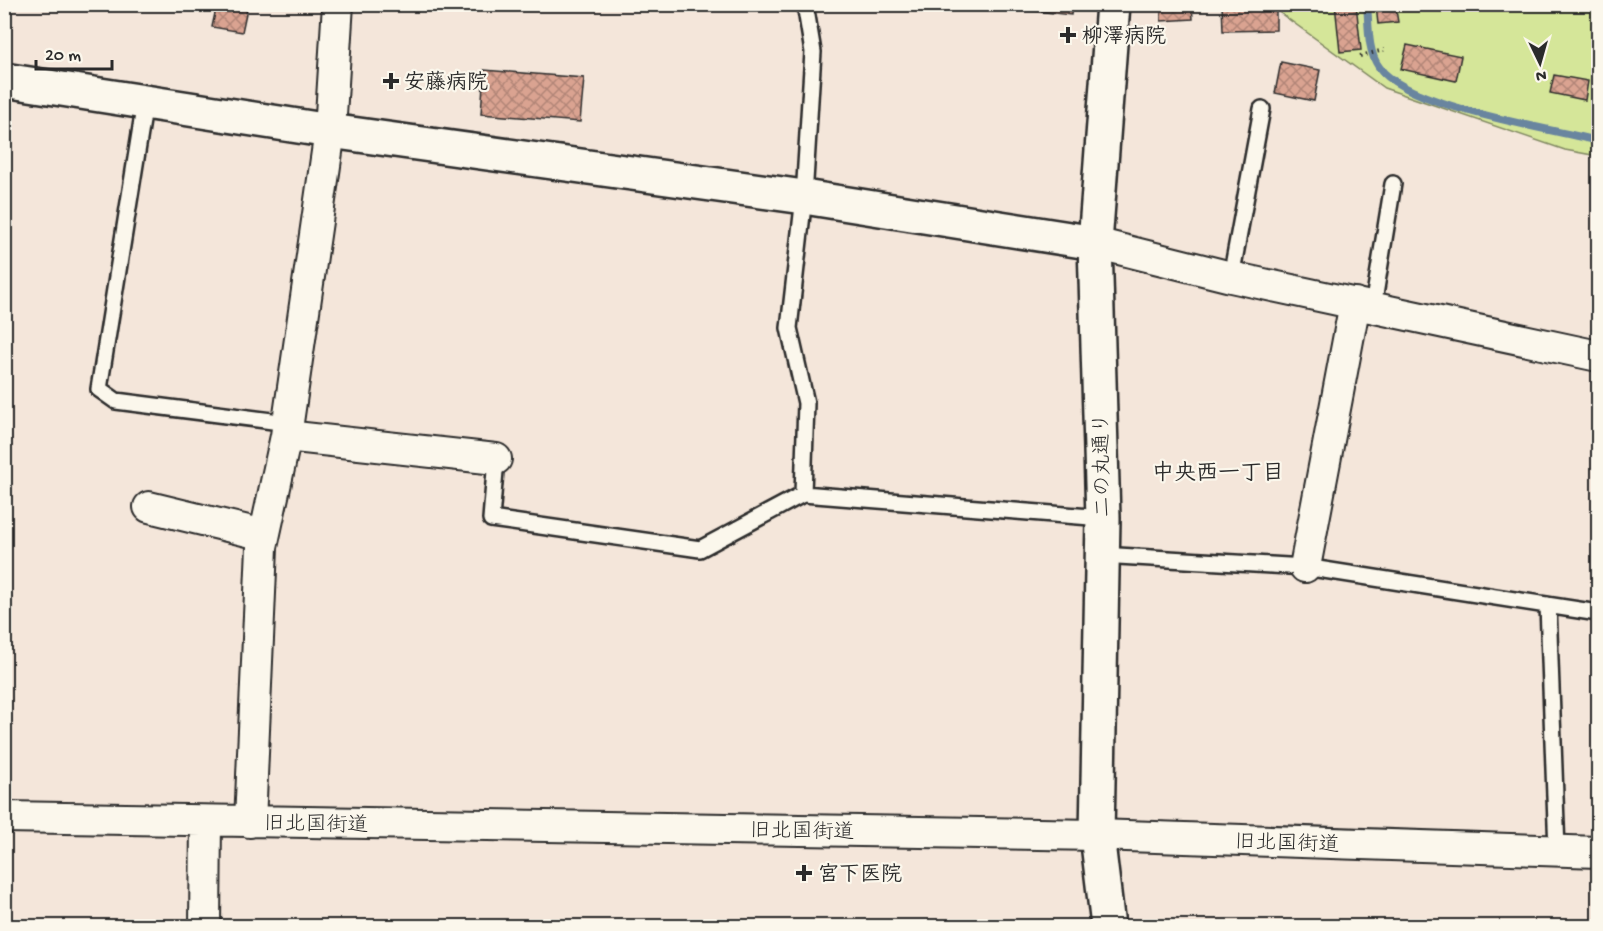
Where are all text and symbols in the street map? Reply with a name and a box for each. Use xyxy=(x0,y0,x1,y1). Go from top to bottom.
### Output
place label: 柳澤病院 xyxy=(1082,24,1166,51)
marker: 柳澤病院 xyxy=(1059,26,1077,44)
scale bar xyxy=(36,33,112,71)
north arrow xyxy=(1510,33,1570,93)
text: 20 m xyxy=(45,46,81,67)
text: N xyxy=(1534,65,1547,84)
place label: 安藤病院 xyxy=(404,70,488,97)
marker: 安藤病院 xyxy=(382,72,400,90)
street label: 二の丸通り xyxy=(1090,412,1118,518)
district label: 中央西一丁目 xyxy=(1152,460,1284,488)
street label: 旧北国街道 xyxy=(263,812,369,840)
street label: 旧北国街道 xyxy=(749,819,855,847)
street label: 旧北国街道 xyxy=(1234,830,1340,860)
place label: 宮下医院 xyxy=(818,862,902,889)
marker: 宮下医院 xyxy=(795,864,813,882)

